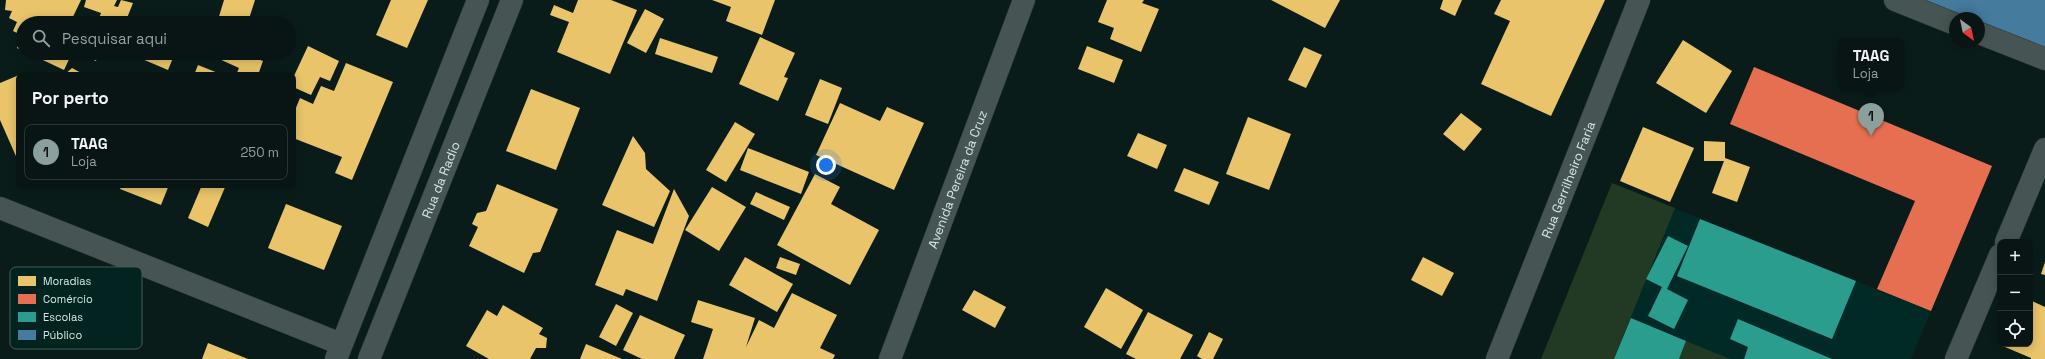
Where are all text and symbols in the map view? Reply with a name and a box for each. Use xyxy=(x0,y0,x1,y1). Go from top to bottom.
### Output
north arrow xyxy=(1949,12,1985,48)
search box xyxy=(16,16,296,60)
icon: search xyxy=(30,27,52,49)
text: Pesquisar aqui xyxy=(62,29,167,48)
popup xyxy=(1838,38,1904,90)
text: TAAG xyxy=(1853,46,1889,65)
text: Loja xyxy=(1853,65,1878,82)
text: Por perto xyxy=(32,87,109,109)
pin: 1 xyxy=(1858,103,1884,136)
street label: Avenida Pereira da Cruz xyxy=(924,108,991,251)
street label: Rua Gerrilheiro Faria xyxy=(1538,118,1599,241)
text: TAAG xyxy=(71,134,108,153)
street label: Rua da Radio xyxy=(418,139,464,221)
text: 1 xyxy=(43,144,49,161)
text: 250 m xyxy=(241,144,279,161)
text: Loja xyxy=(71,153,97,170)
your location xyxy=(816,155,836,175)
map controls xyxy=(1997,239,2033,347)
button: + xyxy=(1997,239,2033,275)
legend xyxy=(10,267,142,349)
text: Moradias xyxy=(43,274,92,288)
button: − xyxy=(1997,275,2033,311)
text: Comércio xyxy=(43,292,93,306)
text: Escolas xyxy=(43,310,83,324)
button: locate xyxy=(1997,311,2033,347)
text: Público xyxy=(43,328,82,342)

